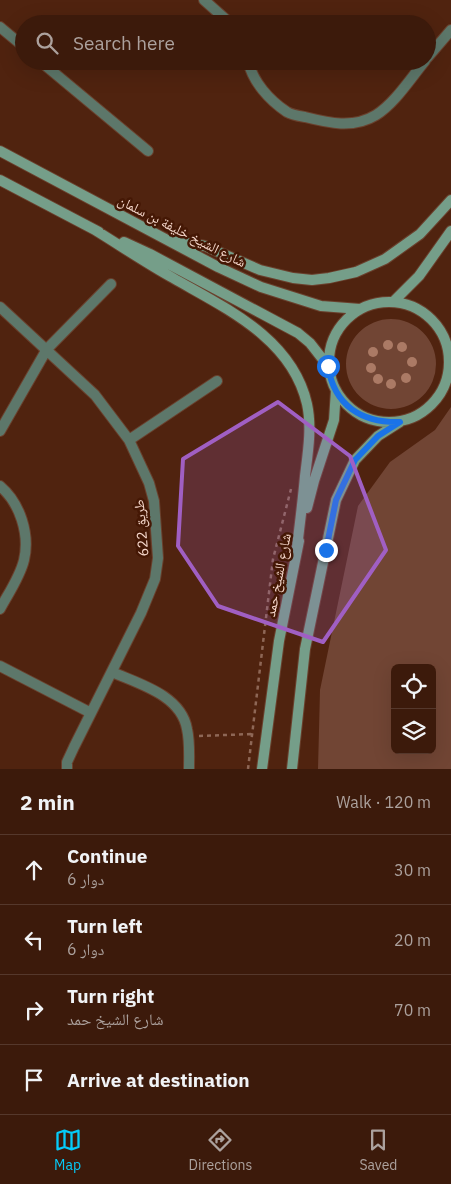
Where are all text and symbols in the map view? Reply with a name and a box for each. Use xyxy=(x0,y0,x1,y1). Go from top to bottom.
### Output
search box xyxy=(15,15,436,70)
icon: search xyxy=(33,29,61,57)
text: Search here xyxy=(73,31,175,55)
street label: شارع الشيخ خليفة بن سلمان xyxy=(115,191,249,272)
route start xyxy=(317,355,340,378)
street label: طريق 622 xyxy=(130,499,153,557)
street label: شارع الشيخ حمد xyxy=(261,532,296,618)
route end xyxy=(315,539,338,562)
map controls xyxy=(391,664,436,754)
button: locate xyxy=(391,664,436,709)
button: layers xyxy=(391,709,436,754)
text: 2 min xyxy=(20,788,75,816)
text: Walk · 120 m xyxy=(336,792,431,812)
text: Continue xyxy=(67,844,147,868)
icon: ahead xyxy=(20,856,48,884)
text: 30 m xyxy=(394,860,431,880)
text: دوار 6 xyxy=(67,869,104,889)
text: Turn left xyxy=(67,914,143,938)
icon: left xyxy=(20,926,48,954)
text: 20 m xyxy=(394,930,431,950)
text: دوار 6 xyxy=(67,939,104,959)
text: Turn right xyxy=(67,984,154,1008)
icon: right xyxy=(20,996,48,1024)
text: 70 m xyxy=(394,1000,431,1020)
text: شارع الشيخ حمد xyxy=(67,1009,164,1029)
icon: arrive xyxy=(20,1066,48,1094)
text: Arrive at destination xyxy=(67,1068,250,1092)
tab: Map xyxy=(54,1126,82,1174)
tab: Directions xyxy=(189,1126,252,1174)
tab: Saved xyxy=(359,1126,397,1174)

